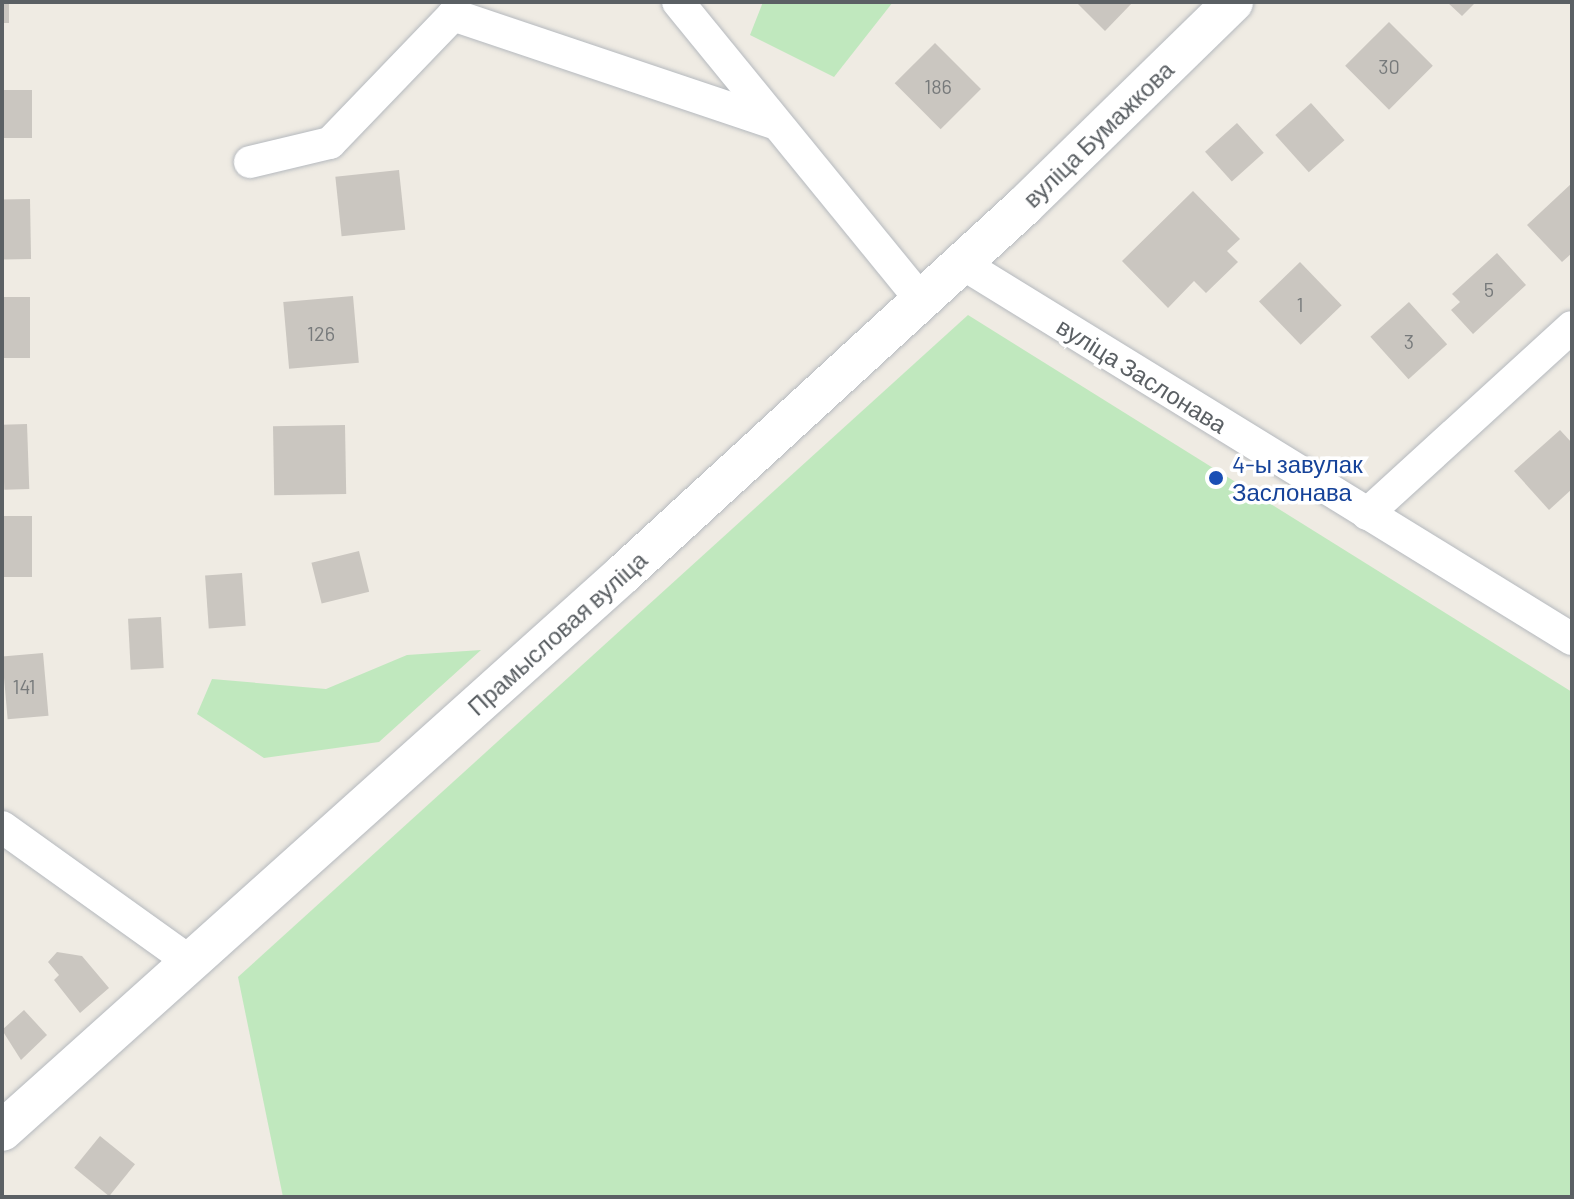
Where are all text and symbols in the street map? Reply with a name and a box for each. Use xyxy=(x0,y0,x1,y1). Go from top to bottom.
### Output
house number: 30 xyxy=(1378,54,1400,78)
street label: вуліца Бумажкова xyxy=(1017,55,1179,213)
house number: 186 xyxy=(924,74,952,98)
house number: 5 xyxy=(1484,277,1494,301)
house number: 1 xyxy=(1297,292,1303,316)
street label: вуліца Заслонава xyxy=(1052,311,1232,439)
house number: 126 xyxy=(307,321,335,345)
house number: 3 xyxy=(1404,329,1414,353)
place label: 4-ы завулак Заслонава xyxy=(1232,450,1363,506)
marker: 4-ы завулак Заслонава xyxy=(1207,469,1225,487)
street label: Прамысловая вуліца xyxy=(462,545,652,721)
house number: 141 xyxy=(12,674,36,698)

